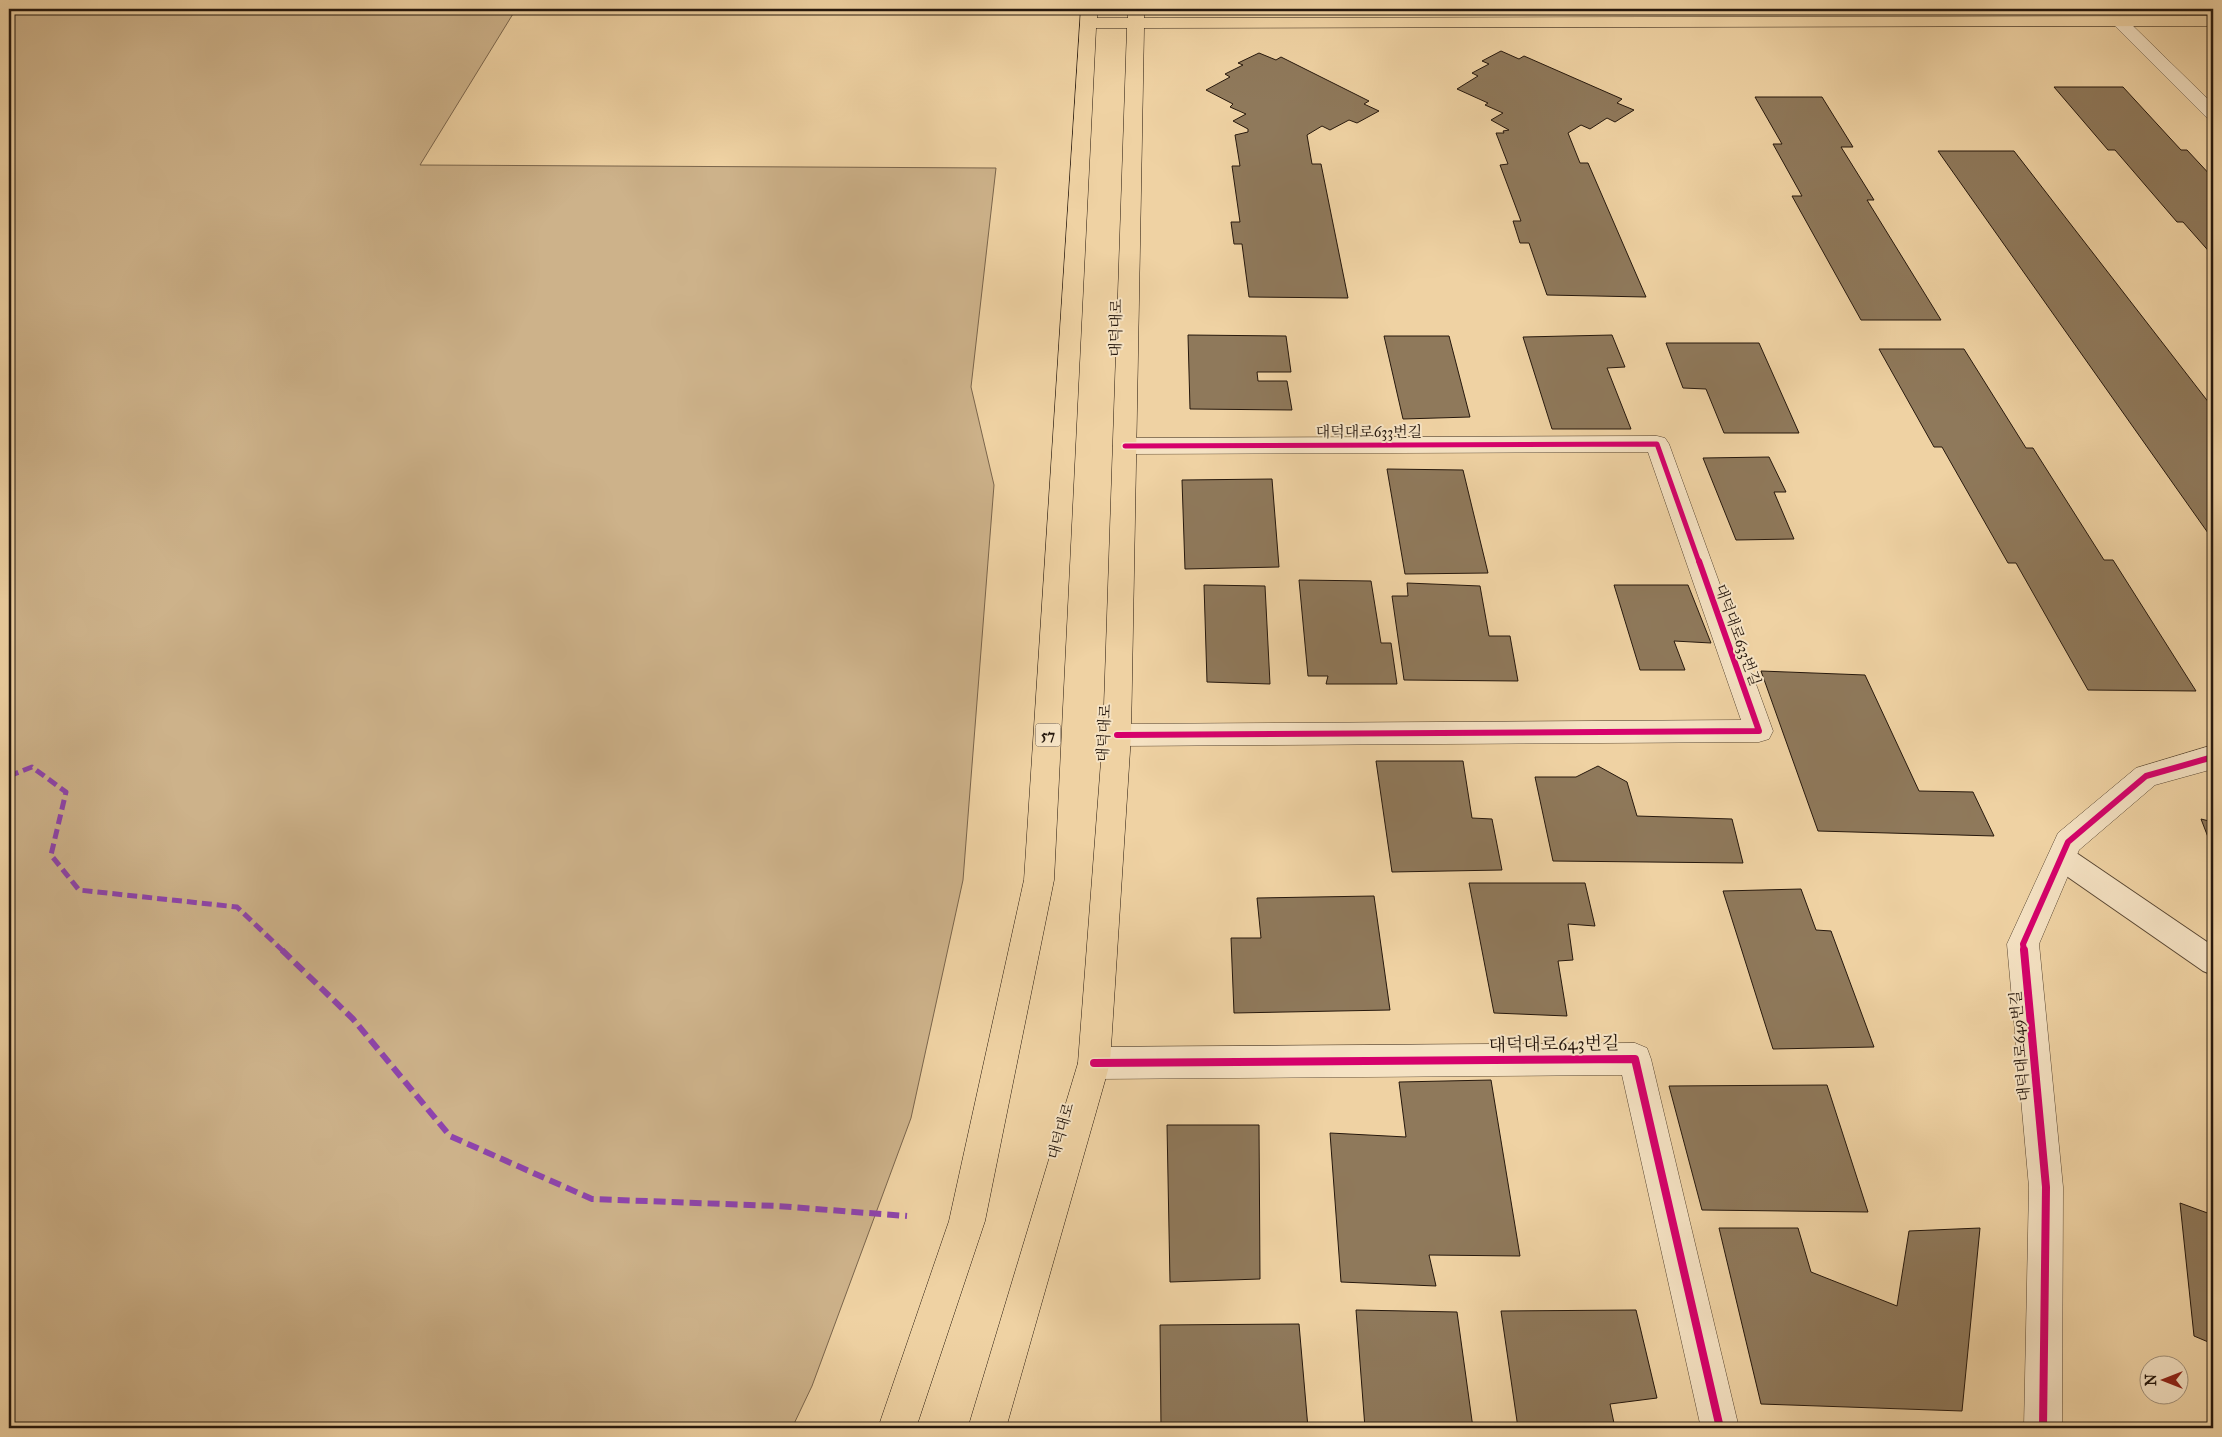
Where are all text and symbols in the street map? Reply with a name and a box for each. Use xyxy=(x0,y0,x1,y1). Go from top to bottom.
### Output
street label: 대덕대로 xyxy=(1106,298,1126,357)
street label: 대덕대로633번길 xyxy=(1316,423,1422,441)
street label: 대덕대로633번길 xyxy=(1711,582,1765,688)
street label: 대덕대로 xyxy=(1093,703,1115,762)
road number: 57 xyxy=(1036,724,1060,746)
street label: 대덕대로649번길 xyxy=(2006,990,2034,1102)
street label: 대덕대로643번길 xyxy=(1488,1032,1620,1056)
street label: 대덕대로 xyxy=(1044,1100,1078,1161)
north arrow xyxy=(2140,1354,2190,1404)
text: N xyxy=(2143,1374,2160,1386)

